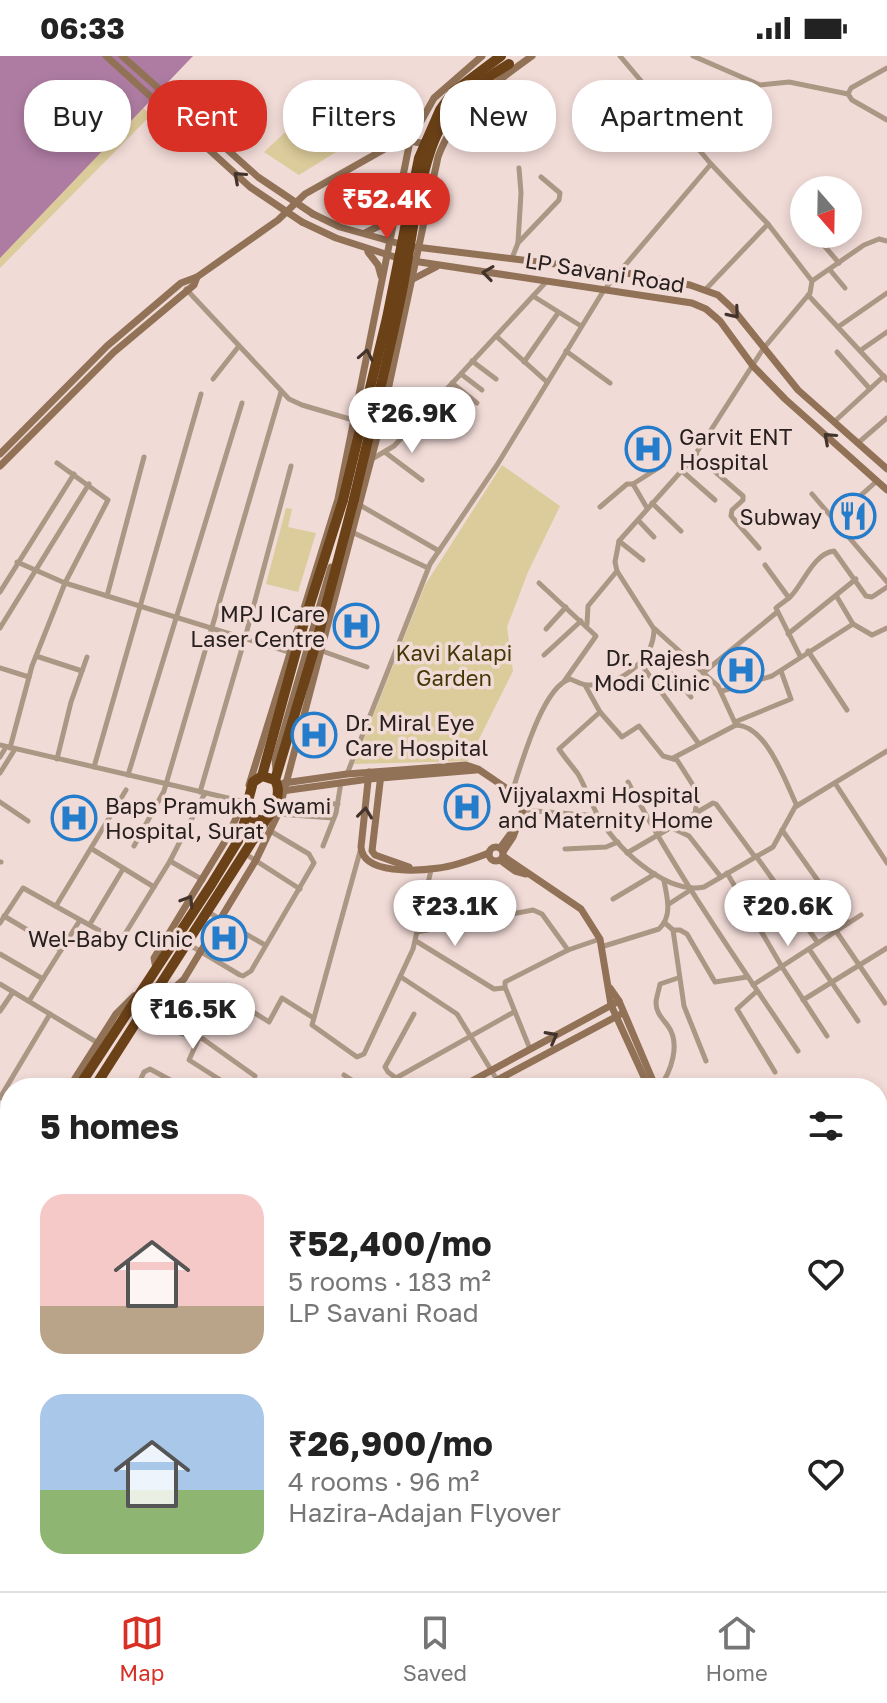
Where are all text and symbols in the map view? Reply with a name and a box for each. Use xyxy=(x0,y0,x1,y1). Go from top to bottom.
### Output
text: 06:33 xyxy=(40,10,125,46)
chip: Buy xyxy=(24,80,131,152)
chip: Rent xyxy=(147,80,267,152)
chip: Filters xyxy=(283,80,424,152)
chip: New xyxy=(440,80,556,152)
chip: Apartment xyxy=(572,80,772,152)
one-way arrow xyxy=(233,172,248,187)
pin: ₹52.4K xyxy=(322,173,452,241)
north arrow xyxy=(790,176,862,248)
map controls xyxy=(790,176,862,248)
text: ₹52.4K xyxy=(342,183,432,214)
street label: LP Savani Road xyxy=(523,246,687,298)
one-way arrow xyxy=(481,265,495,282)
one-way arrow xyxy=(724,303,739,318)
one-way arrow xyxy=(357,348,374,362)
pin: ₹26.9K xyxy=(347,387,477,455)
text: ₹26.9K xyxy=(367,397,457,428)
place label: Garvit ENT Hospital xyxy=(679,423,793,475)
hospital icon: Garvit ENT Hospital xyxy=(624,425,672,473)
one-way arrow xyxy=(823,433,838,447)
restaurant icon: Subway xyxy=(829,492,877,540)
place label: Subway xyxy=(740,503,822,530)
place label: MPJ ICare Laser Centre xyxy=(190,600,325,652)
hospital icon: MPJ ICare Laser Centre xyxy=(332,602,380,650)
park label: Kavi Kalapi Garden xyxy=(396,639,512,691)
place label: Dr. Rajesh Modi Clinic xyxy=(594,644,710,696)
hospital icon: Dr. Rajesh Modi Clinic xyxy=(717,646,765,694)
place label: Dr. Miral Eye Care Hospital xyxy=(345,709,488,761)
hospital icon: Dr. Miral Eye Care Hospital xyxy=(290,711,338,759)
place label: Vijyalaxmi Hospital and Maternity Home xyxy=(498,781,713,833)
hospital icon: Vijyalaxmi Hospital and Maternity Home xyxy=(443,783,491,831)
place label: Baps Pramukh Swami Hospital, Surat xyxy=(105,792,331,844)
hospital icon: Baps Pramukh Swami Hospital, Surat xyxy=(50,794,98,842)
one-way arrow xyxy=(356,806,373,819)
pin: ₹23.1K xyxy=(390,880,520,948)
pin: ₹20.6K xyxy=(723,880,853,948)
text: ₹23.1K xyxy=(411,890,499,921)
text: ₹20.6K xyxy=(742,890,834,921)
one-way arrow xyxy=(179,895,194,910)
hospital icon: Wel-Baby Clinic xyxy=(200,914,248,962)
place label: Wel-Baby Clinic xyxy=(28,925,193,952)
pin: ₹16.5K xyxy=(128,983,258,1051)
text: ₹16.5K xyxy=(149,993,237,1024)
one-way arrow xyxy=(543,1031,558,1047)
icon: filters xyxy=(804,1104,848,1148)
text: 5 homes xyxy=(40,1106,179,1146)
text: ₹52,400/mo xyxy=(288,1223,492,1263)
icon: home xyxy=(104,1226,200,1322)
icon: heart xyxy=(804,1252,848,1296)
text: 5 rooms · 183 m² xyxy=(288,1266,491,1297)
text: LP Savani Road xyxy=(288,1297,479,1328)
text: ₹26,900/mo xyxy=(288,1423,493,1463)
icon: home xyxy=(104,1426,200,1522)
icon: heart xyxy=(804,1452,848,1496)
text: 4 rooms · 96 m² xyxy=(288,1466,479,1497)
text: Hazira-Adajan Flyover xyxy=(288,1497,561,1528)
tab: Map xyxy=(119,1611,164,1686)
tab: Saved xyxy=(403,1611,467,1686)
tab: Home xyxy=(706,1611,768,1686)

